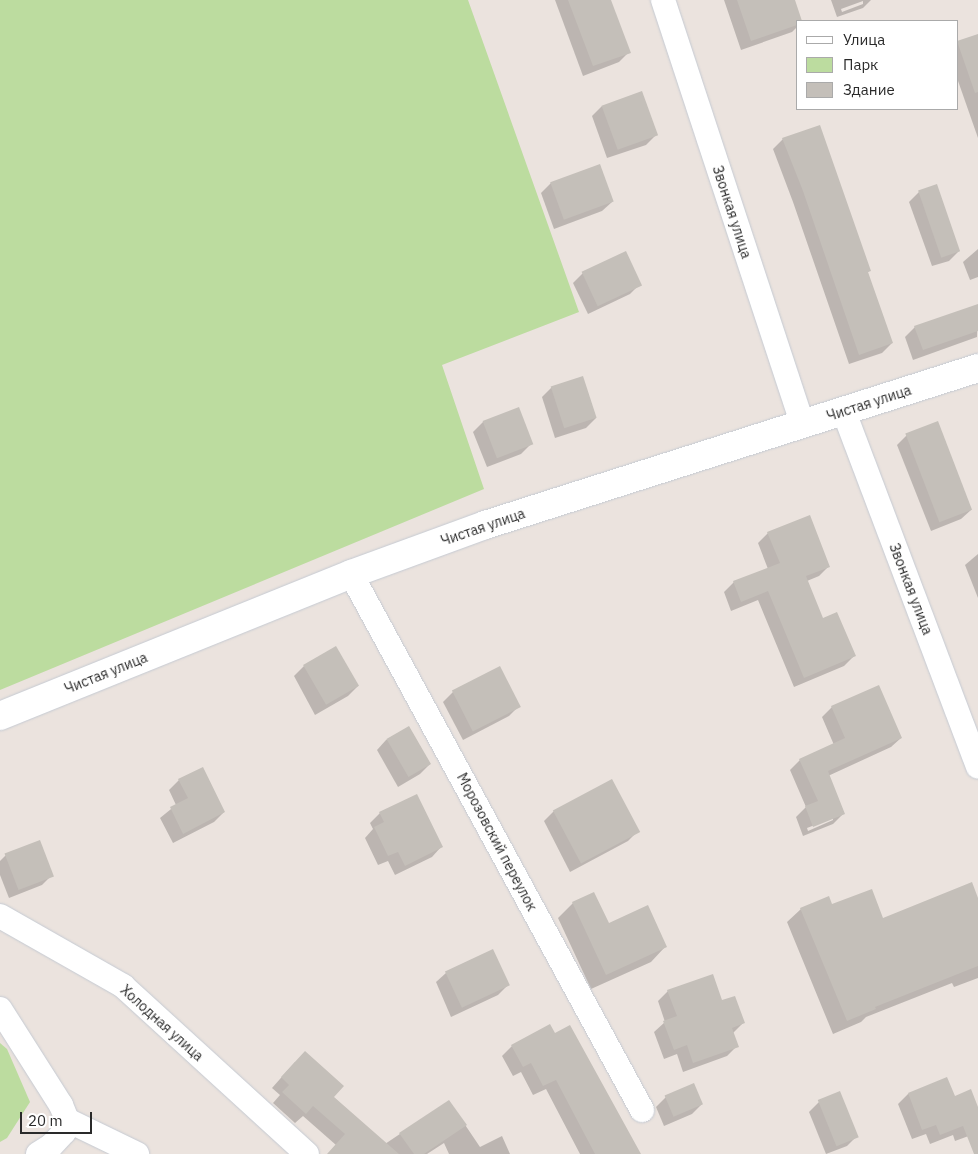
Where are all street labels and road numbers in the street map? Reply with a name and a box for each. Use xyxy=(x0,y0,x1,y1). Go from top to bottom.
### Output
street label: Звонкая улица xyxy=(709,163,755,261)
street label: Чистая улица xyxy=(825,381,913,425)
street label: Чистая улица xyxy=(439,505,527,549)
street label: Звонкая улица xyxy=(886,541,936,637)
street label: Чистая улица xyxy=(62,649,150,697)
street label: Морозовский переулок xyxy=(453,770,541,914)
street label: Холодная улица xyxy=(117,981,207,1065)

